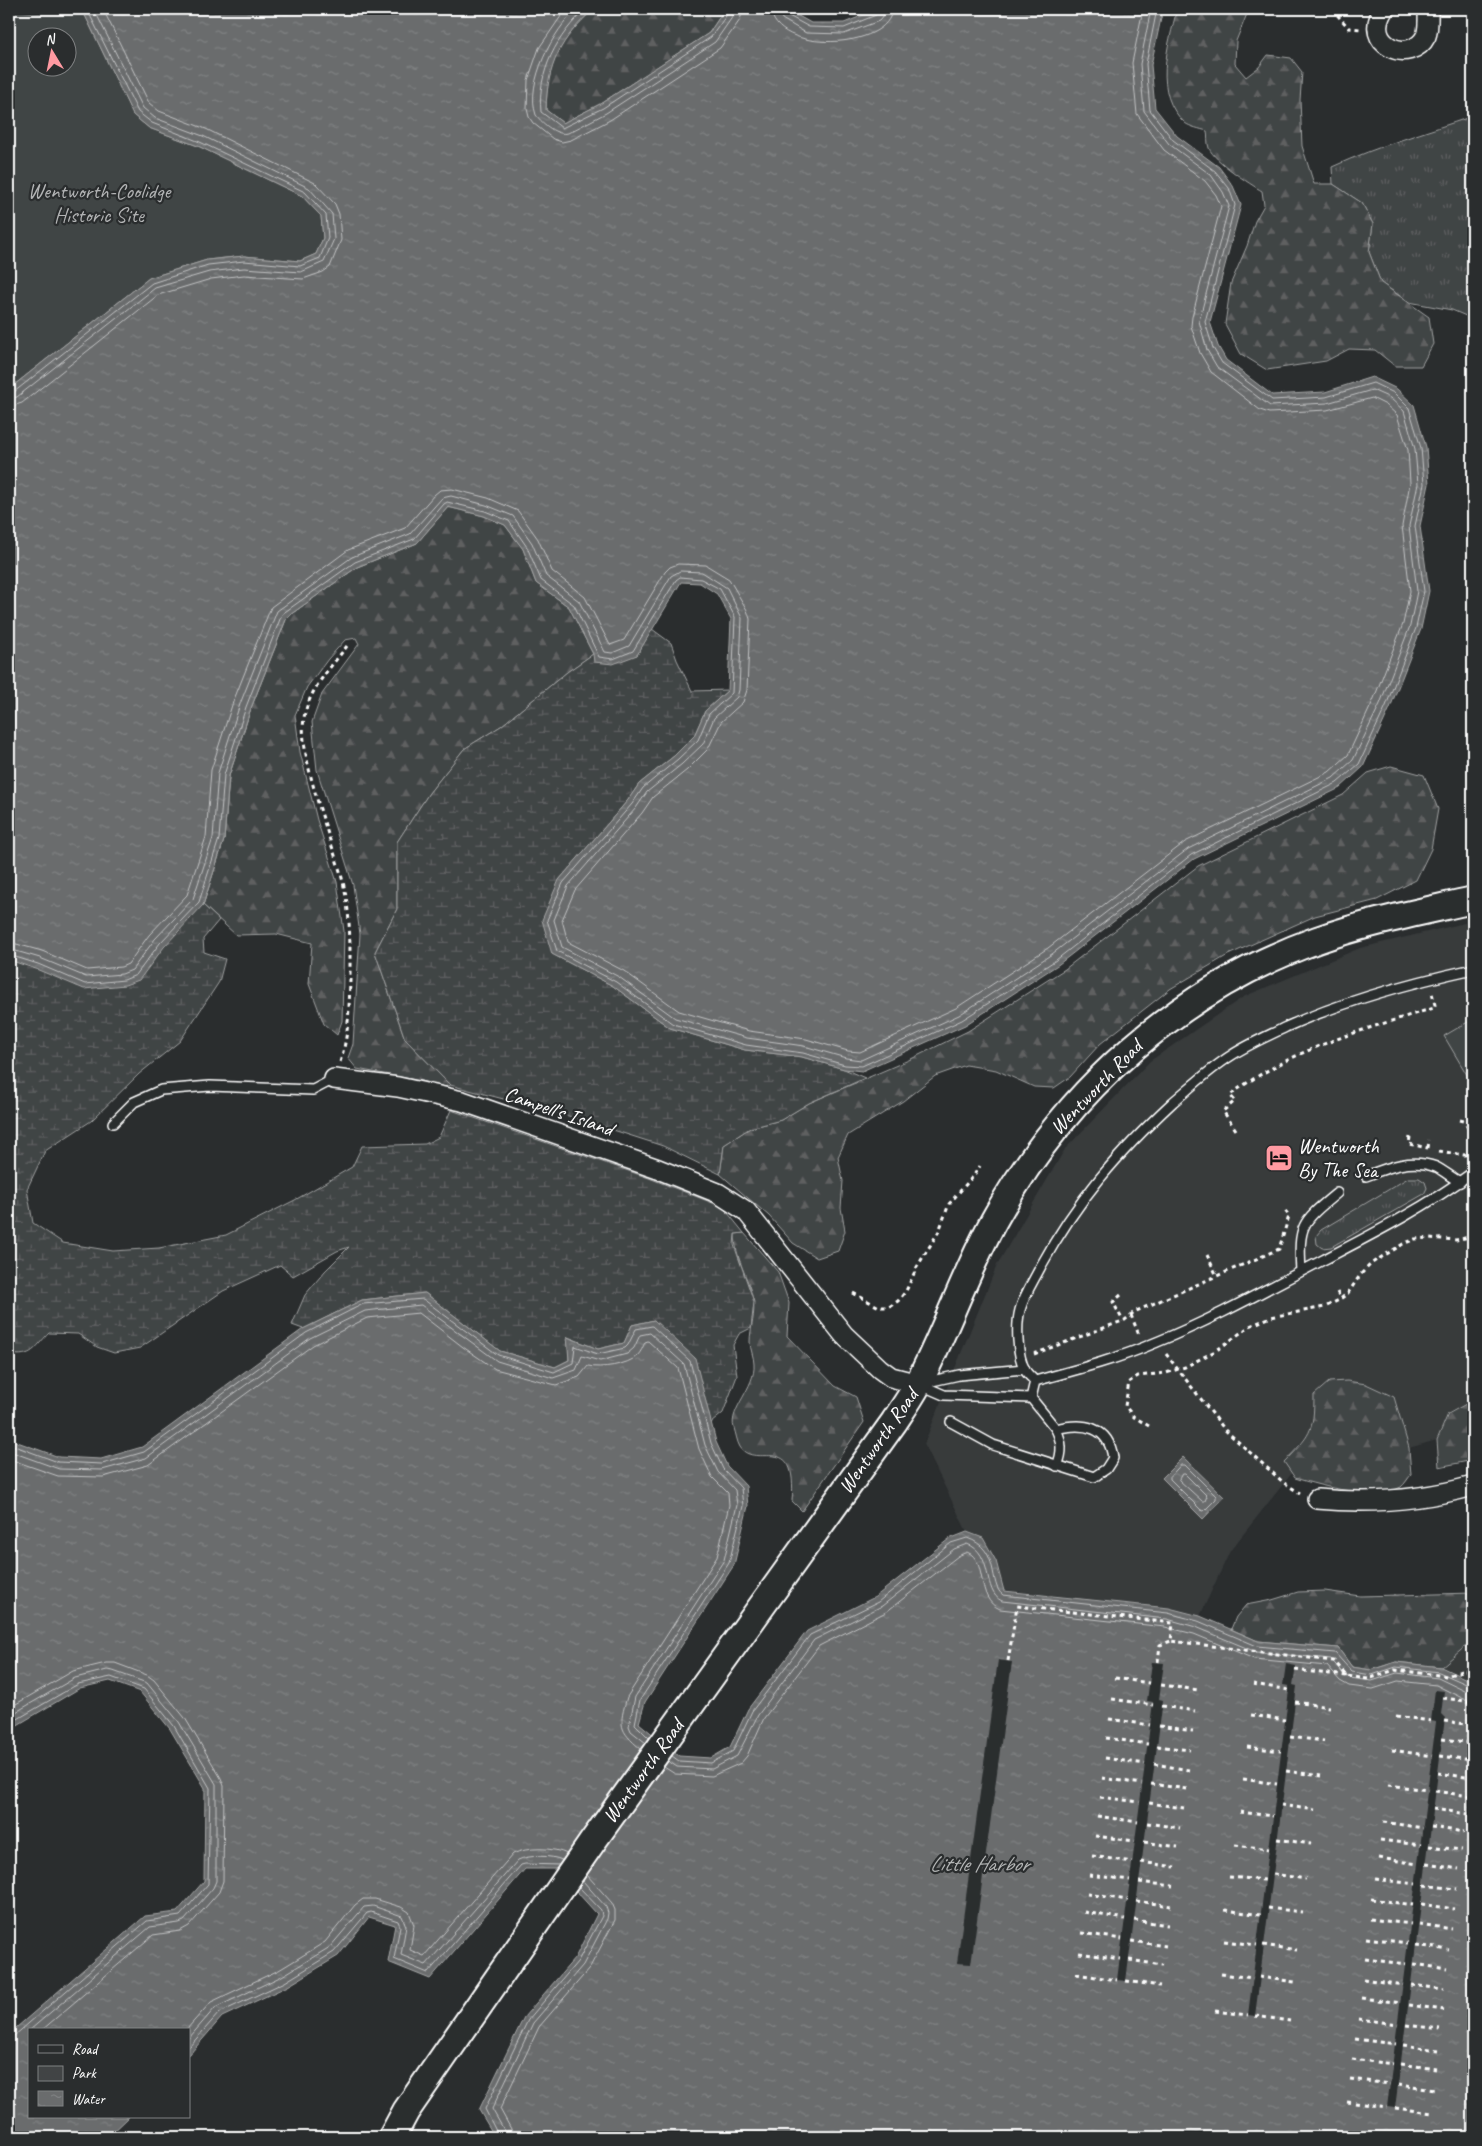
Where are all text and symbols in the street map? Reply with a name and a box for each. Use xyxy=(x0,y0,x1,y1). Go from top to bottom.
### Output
north arrow xyxy=(28,28,78,78)
text: N xyxy=(44,30,58,49)
park label: Wentworth-Coolidge Historic Site xyxy=(28,178,172,228)
street label: Wentworth Road xyxy=(1044,1031,1150,1140)
street label: Campell's Island xyxy=(501,1080,620,1143)
place label: Wentworth By The Sea xyxy=(1298,1133,1380,1183)
hotel icon: Wentworth By The Sea xyxy=(1264,1143,1294,1173)
street label: Wentworth Road xyxy=(832,1381,926,1498)
street label: Wentworth Road xyxy=(597,1711,692,1828)
water label: Little Harbor xyxy=(929,1850,1033,1878)
legend xyxy=(28,2028,190,2118)
text: Road xyxy=(72,2040,99,2059)
text: Park xyxy=(72,2064,97,2083)
text: Water xyxy=(72,2090,106,2109)

